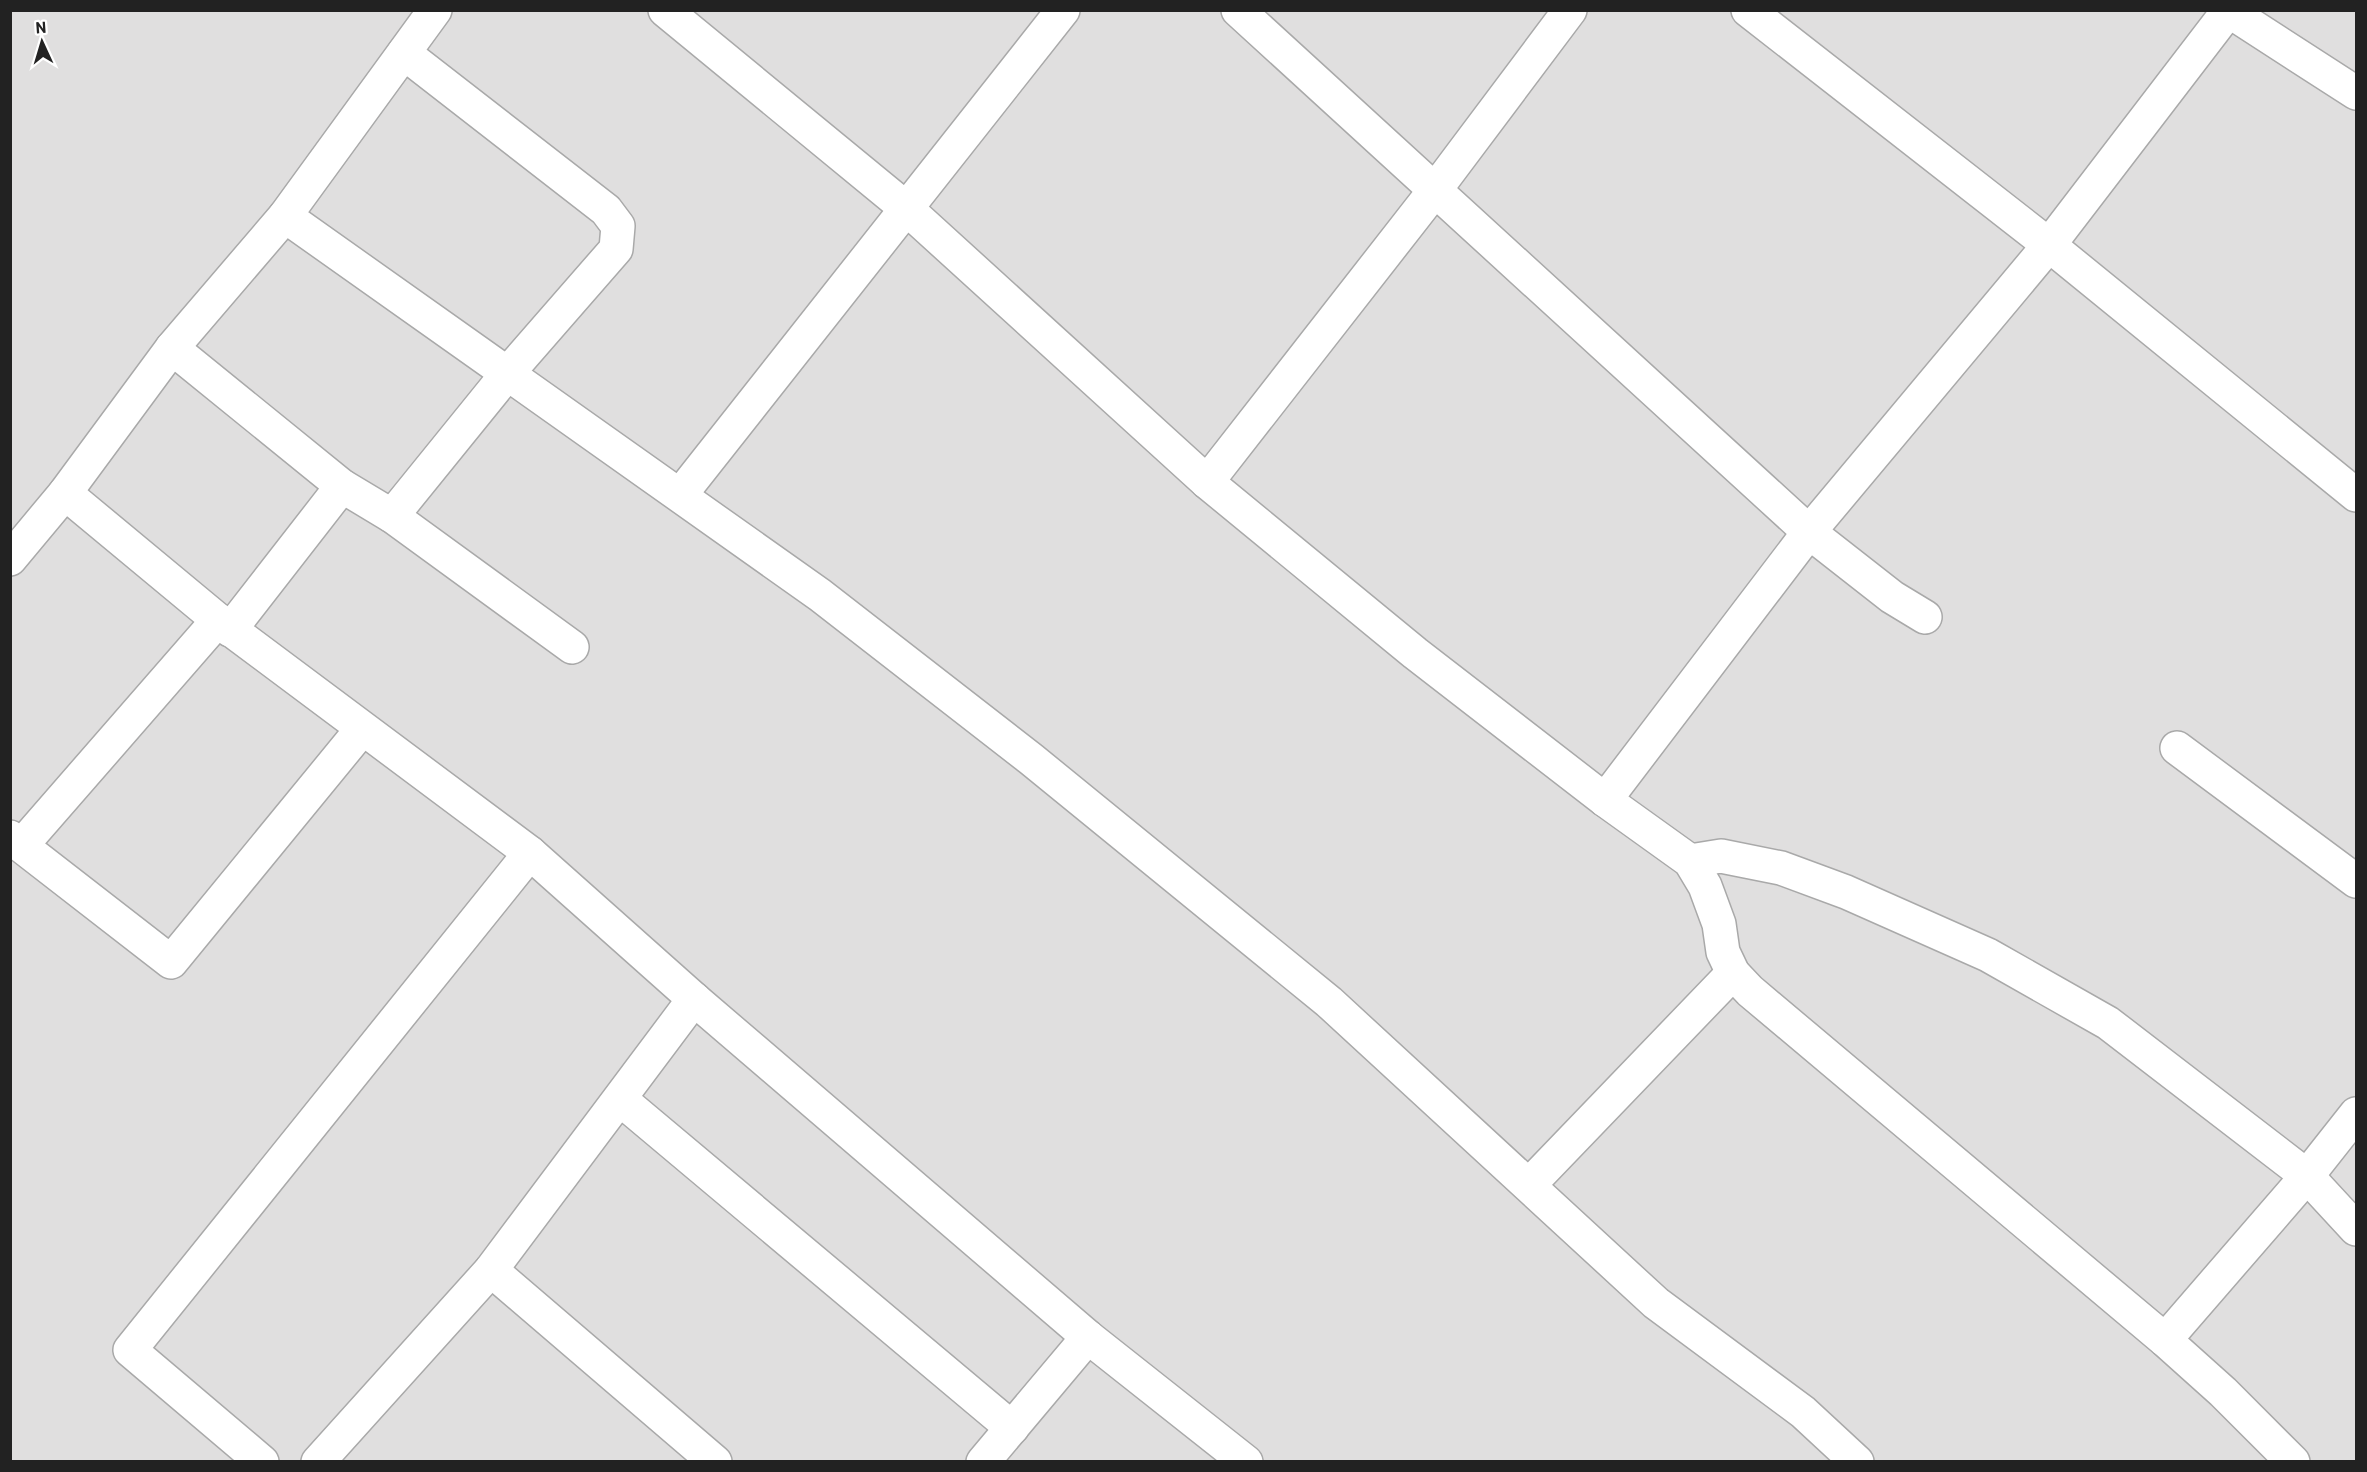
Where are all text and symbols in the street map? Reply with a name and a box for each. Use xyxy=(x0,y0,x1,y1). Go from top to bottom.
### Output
north arrow xyxy=(12,12,72,72)
text: N xyxy=(35,17,47,36)

